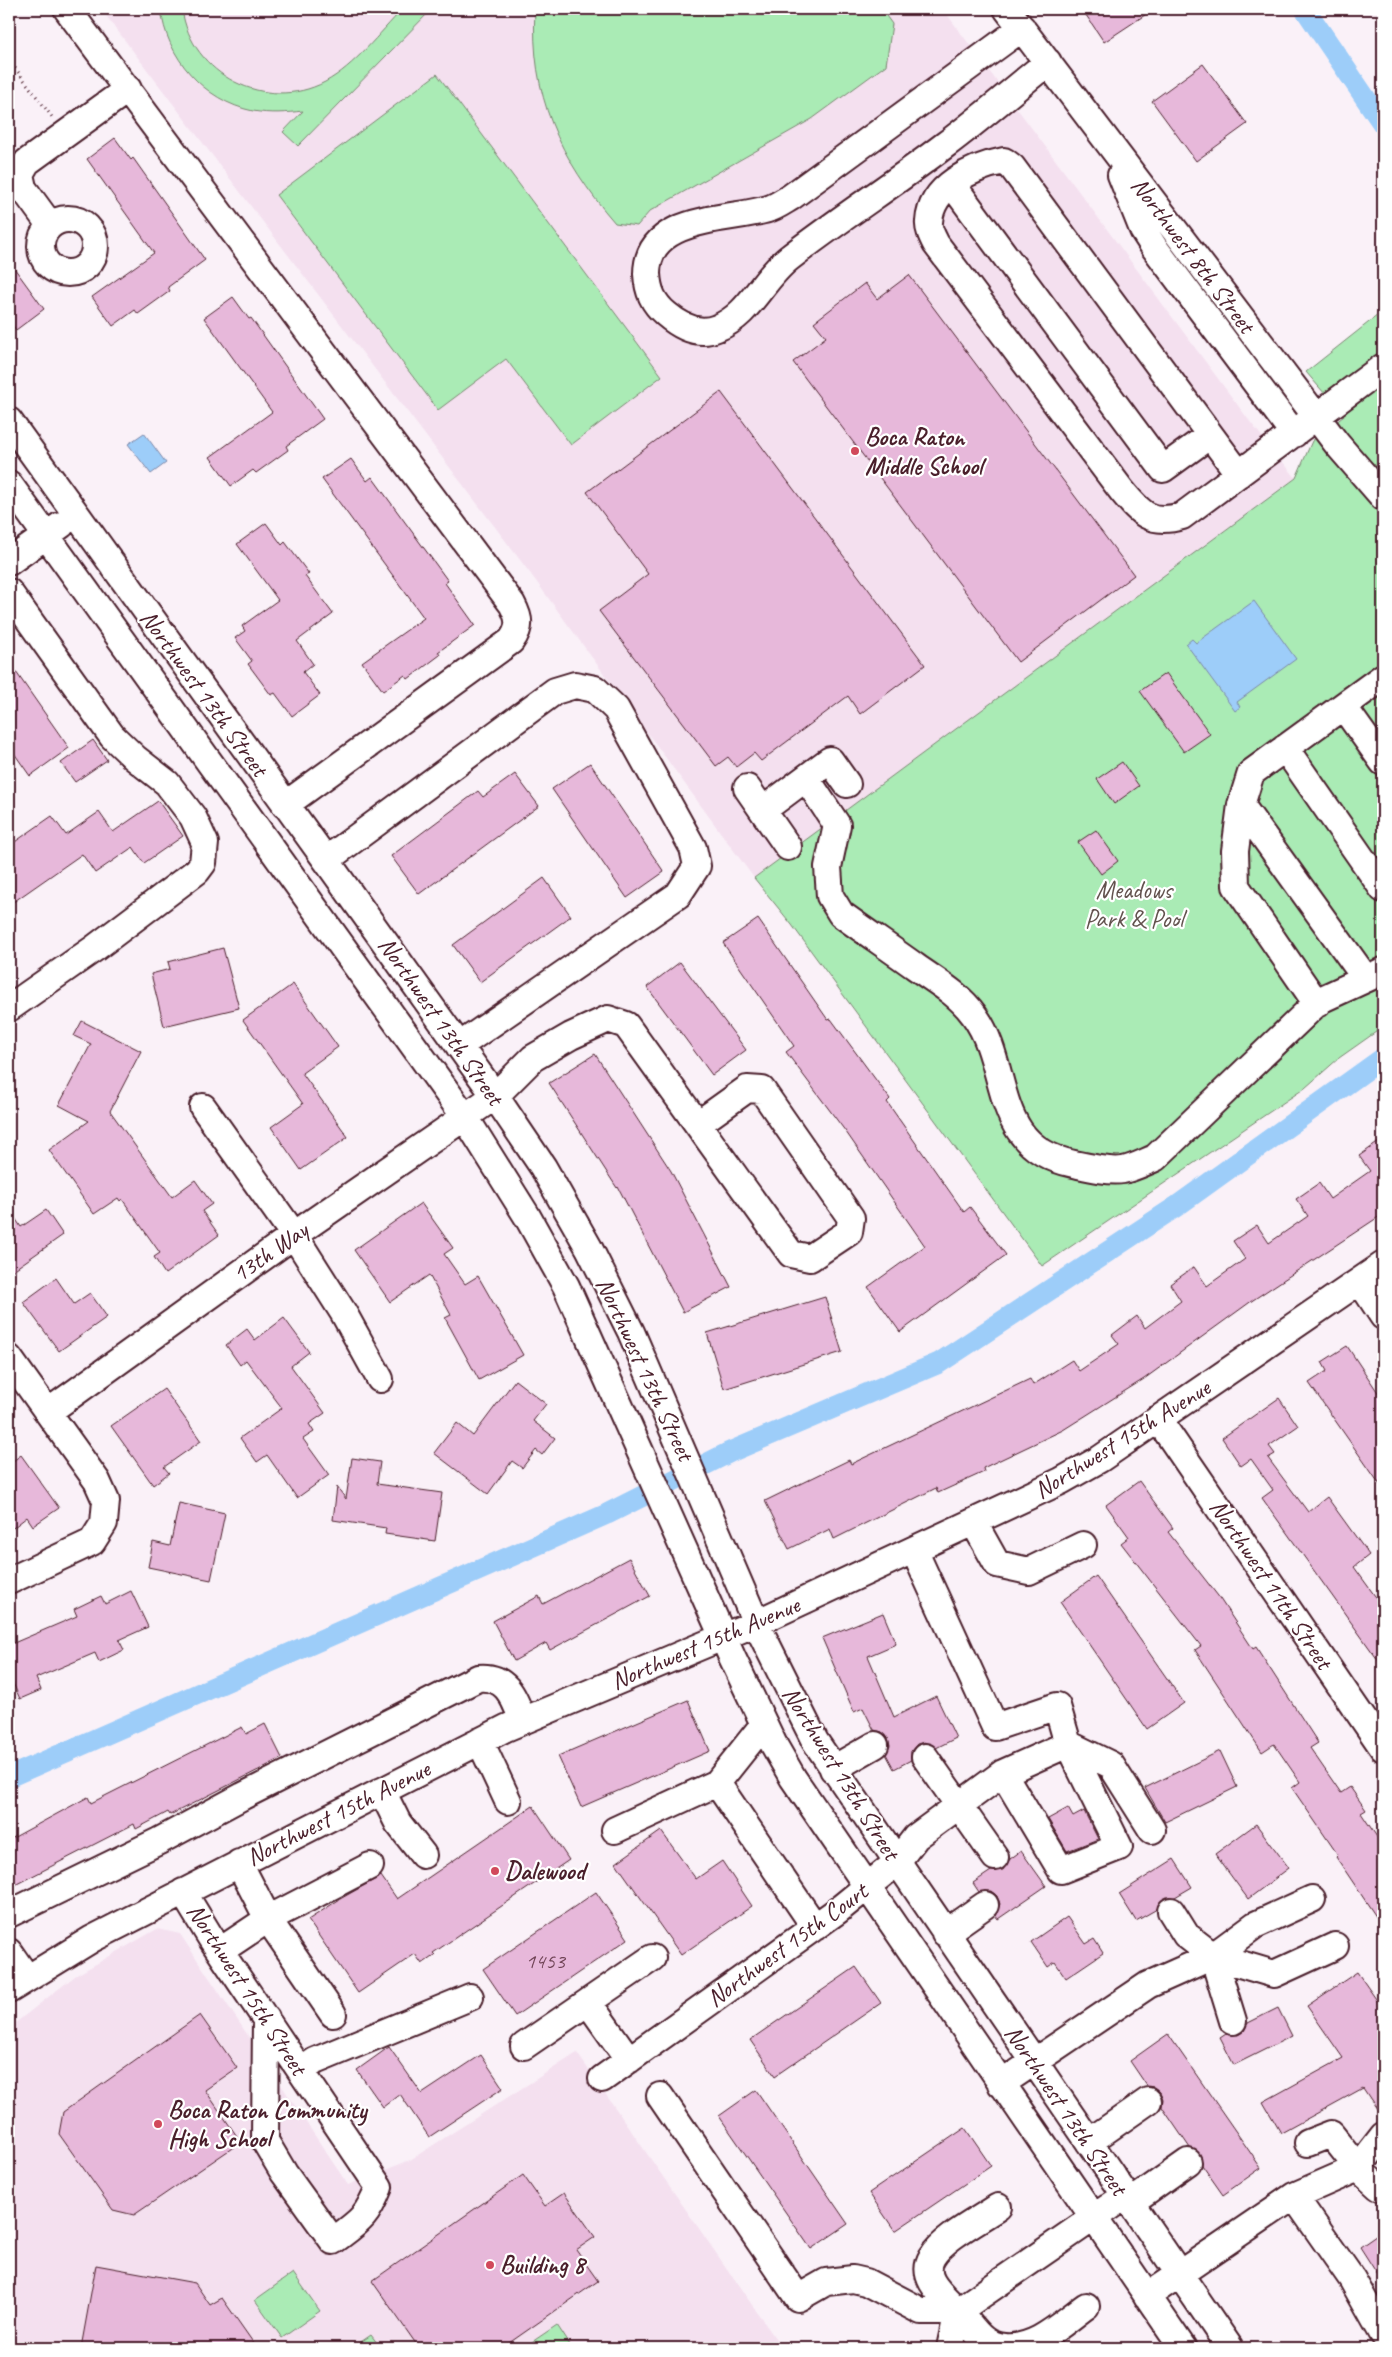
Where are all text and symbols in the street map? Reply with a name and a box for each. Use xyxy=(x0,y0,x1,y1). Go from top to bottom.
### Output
street label: Northwest 8th Street xyxy=(1124,171,1264,342)
place label: Boca Raton Middle School xyxy=(865,421,987,482)
marker: Boca Raton Middle School xyxy=(849,445,861,457)
street label: Northwest 13th Street xyxy=(133,603,277,785)
park label: Meadows Park & Pool xyxy=(1085,874,1188,935)
street label: Northwest 13th Street xyxy=(371,931,513,1114)
street label: 13th Way xyxy=(226,1213,316,1290)
street label: Northwest 13th Street xyxy=(589,1272,703,1468)
street label: Northwest 15th Avenue xyxy=(1028,1371,1218,1506)
street label: Northwest 11th Street xyxy=(1202,1493,1341,1677)
street label: Northwest 15th Avenue xyxy=(606,1588,806,1697)
street label: Northwest 13th Street xyxy=(775,1680,909,1868)
street label: Northwest 15th Avenue xyxy=(241,1752,437,1873)
place label: Dalewood xyxy=(505,1855,589,1887)
marker: Dalewood xyxy=(489,1865,501,1877)
street label: Northwest 15th Court xyxy=(700,1874,876,2014)
street label: Northwest 15th Street xyxy=(180,1897,316,2083)
house number: 1453 xyxy=(525,1947,567,1975)
street label: Northwest 13th Street xyxy=(997,2019,1136,2203)
place label: Boca Raton Community High School xyxy=(168,2094,369,2155)
marker: Boca Raton Community High School xyxy=(152,2118,164,2130)
place label: Building 8 xyxy=(500,2249,587,2281)
marker: Building 8 xyxy=(484,2259,496,2271)

